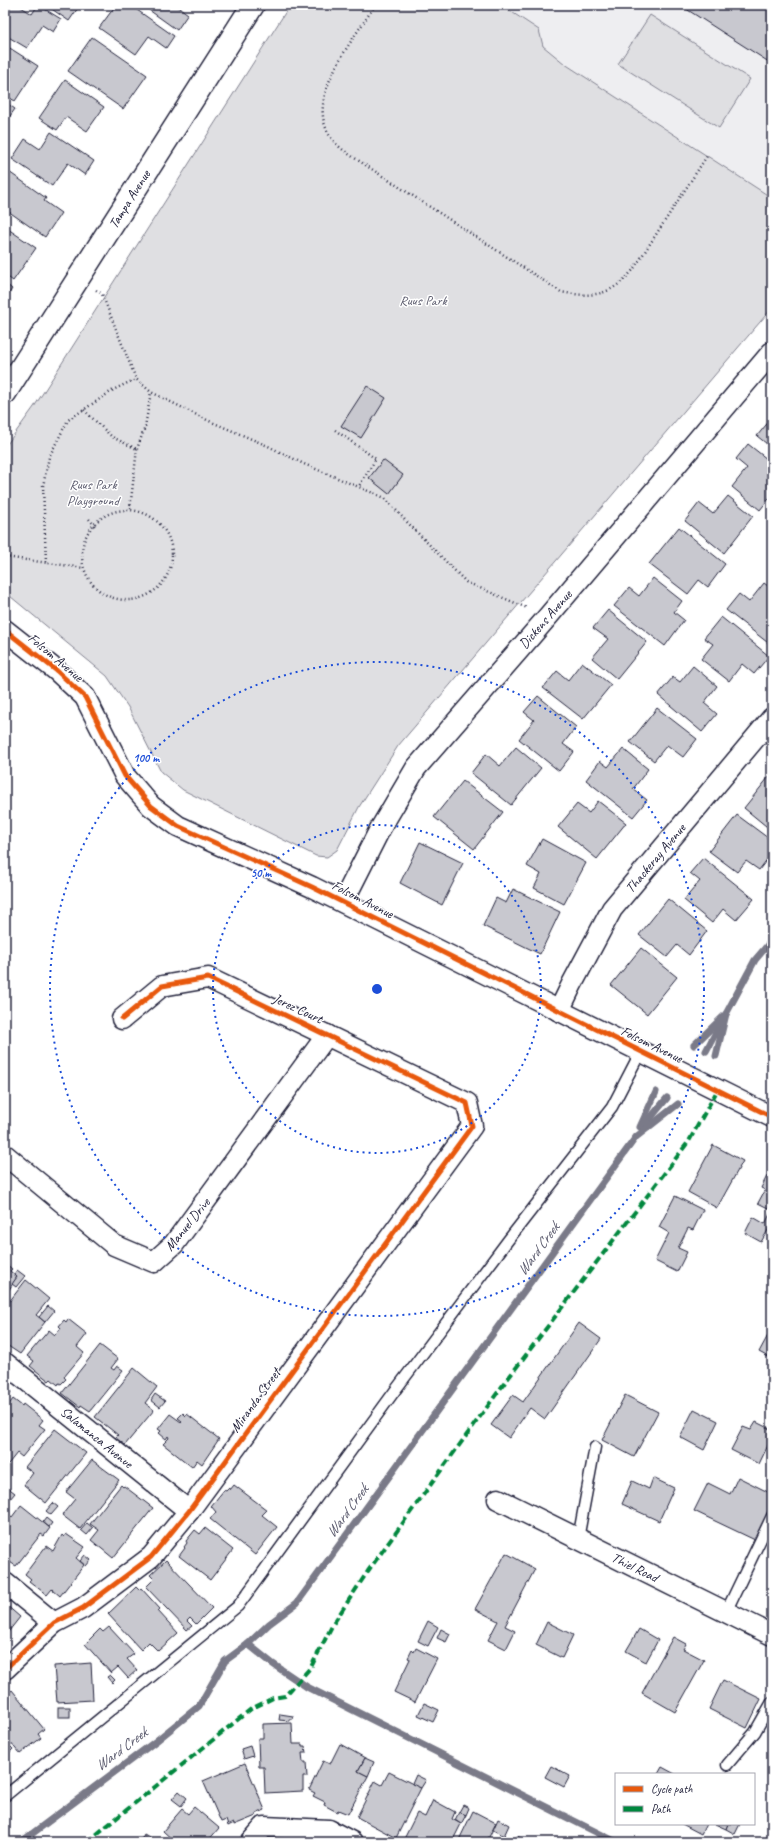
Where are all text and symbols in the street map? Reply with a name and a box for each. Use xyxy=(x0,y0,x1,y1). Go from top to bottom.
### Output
street label: Tampa Avenue xyxy=(105,166,155,232)
park label: Ruus Park xyxy=(399,292,448,309)
park label: Ruus Park Playground xyxy=(67,476,121,509)
street label: Dickens Avenue xyxy=(515,585,576,652)
street label: Folsom Avenue xyxy=(25,629,88,686)
text: 100 m xyxy=(133,750,160,766)
street label: Thackeray Avenue xyxy=(622,819,690,896)
text: 50 m xyxy=(251,865,272,881)
street label: Folsom Avenue xyxy=(329,877,398,923)
centre of rings xyxy=(370,982,384,996)
street label: Jerez Court xyxy=(269,989,326,1028)
street label: Folsom Avenue xyxy=(618,1022,687,1067)
street label: Manuel Drive xyxy=(161,1193,215,1254)
water label: Ward Creek xyxy=(513,1217,565,1279)
street label: Miranda Street xyxy=(227,1363,286,1436)
street label: Salamanca Avenue xyxy=(57,1403,137,1473)
water label: Ward Creek xyxy=(322,1479,374,1541)
street label: Thiel Road xyxy=(609,1549,663,1587)
water label: Ward Creek xyxy=(92,1722,153,1775)
legend xyxy=(615,1773,755,1825)
text: Cycle path xyxy=(651,1781,693,1797)
text: Path xyxy=(651,1801,671,1817)

